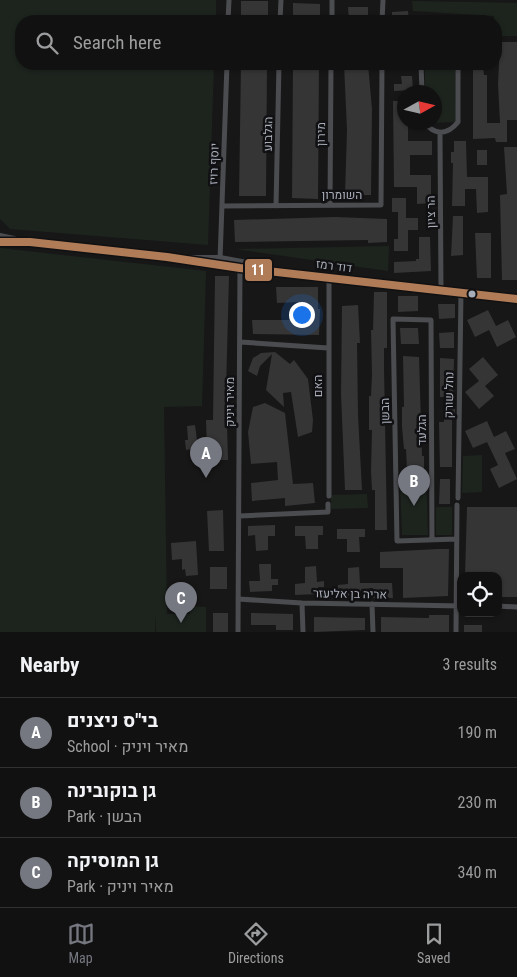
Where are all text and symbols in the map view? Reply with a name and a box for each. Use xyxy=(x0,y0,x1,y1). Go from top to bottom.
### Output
search box xyxy=(15,15,502,70)
icon: search xyxy=(33,29,61,57)
text: Search here xyxy=(73,31,161,54)
north arrow xyxy=(397,85,442,130)
street label: הגלבוע xyxy=(261,117,275,151)
street label: מירון xyxy=(314,122,328,146)
street label: יוסף רויז xyxy=(206,143,222,185)
street label: השומרון xyxy=(322,188,362,202)
street label: הר ציון xyxy=(424,195,438,229)
street label: דוד רמז xyxy=(315,257,353,275)
line badge: 11 xyxy=(244,258,273,282)
text: 11 xyxy=(251,262,265,278)
unlabelled marker xyxy=(467,289,477,299)
your location xyxy=(289,302,315,328)
street label: נחל שורק xyxy=(442,371,456,419)
street label: האם xyxy=(311,375,325,397)
street label: מאיר ויניק xyxy=(223,377,237,427)
street label: הבשן xyxy=(378,398,392,424)
street label: הגלעד xyxy=(415,414,429,446)
pin: A xyxy=(190,437,222,478)
pin: B xyxy=(398,465,430,506)
map controls xyxy=(457,572,502,617)
button: locate xyxy=(457,572,502,617)
pin: C xyxy=(165,582,197,623)
street label: אריה בן אליעזר xyxy=(313,586,387,602)
text: Nearby xyxy=(20,653,79,677)
text: 3 results xyxy=(442,655,497,674)
text: בי"ס ניצנים xyxy=(67,709,158,732)
text: A xyxy=(31,723,41,742)
text: 190 m xyxy=(458,723,497,742)
text: School · מאיר ויניק xyxy=(67,737,188,756)
text: גן בוקובינה xyxy=(67,779,157,802)
text: B xyxy=(32,793,40,812)
text: 230 m xyxy=(458,793,497,812)
text: Park · הבשן xyxy=(67,807,142,826)
text: גן המוסיקה xyxy=(67,849,159,872)
text: C xyxy=(31,863,41,882)
text: 340 m xyxy=(458,863,497,882)
text: Park · מאיר ויניק xyxy=(67,877,174,896)
tab: Map xyxy=(67,920,95,966)
tab: Directions xyxy=(228,920,284,966)
tab: Saved xyxy=(417,920,450,966)

